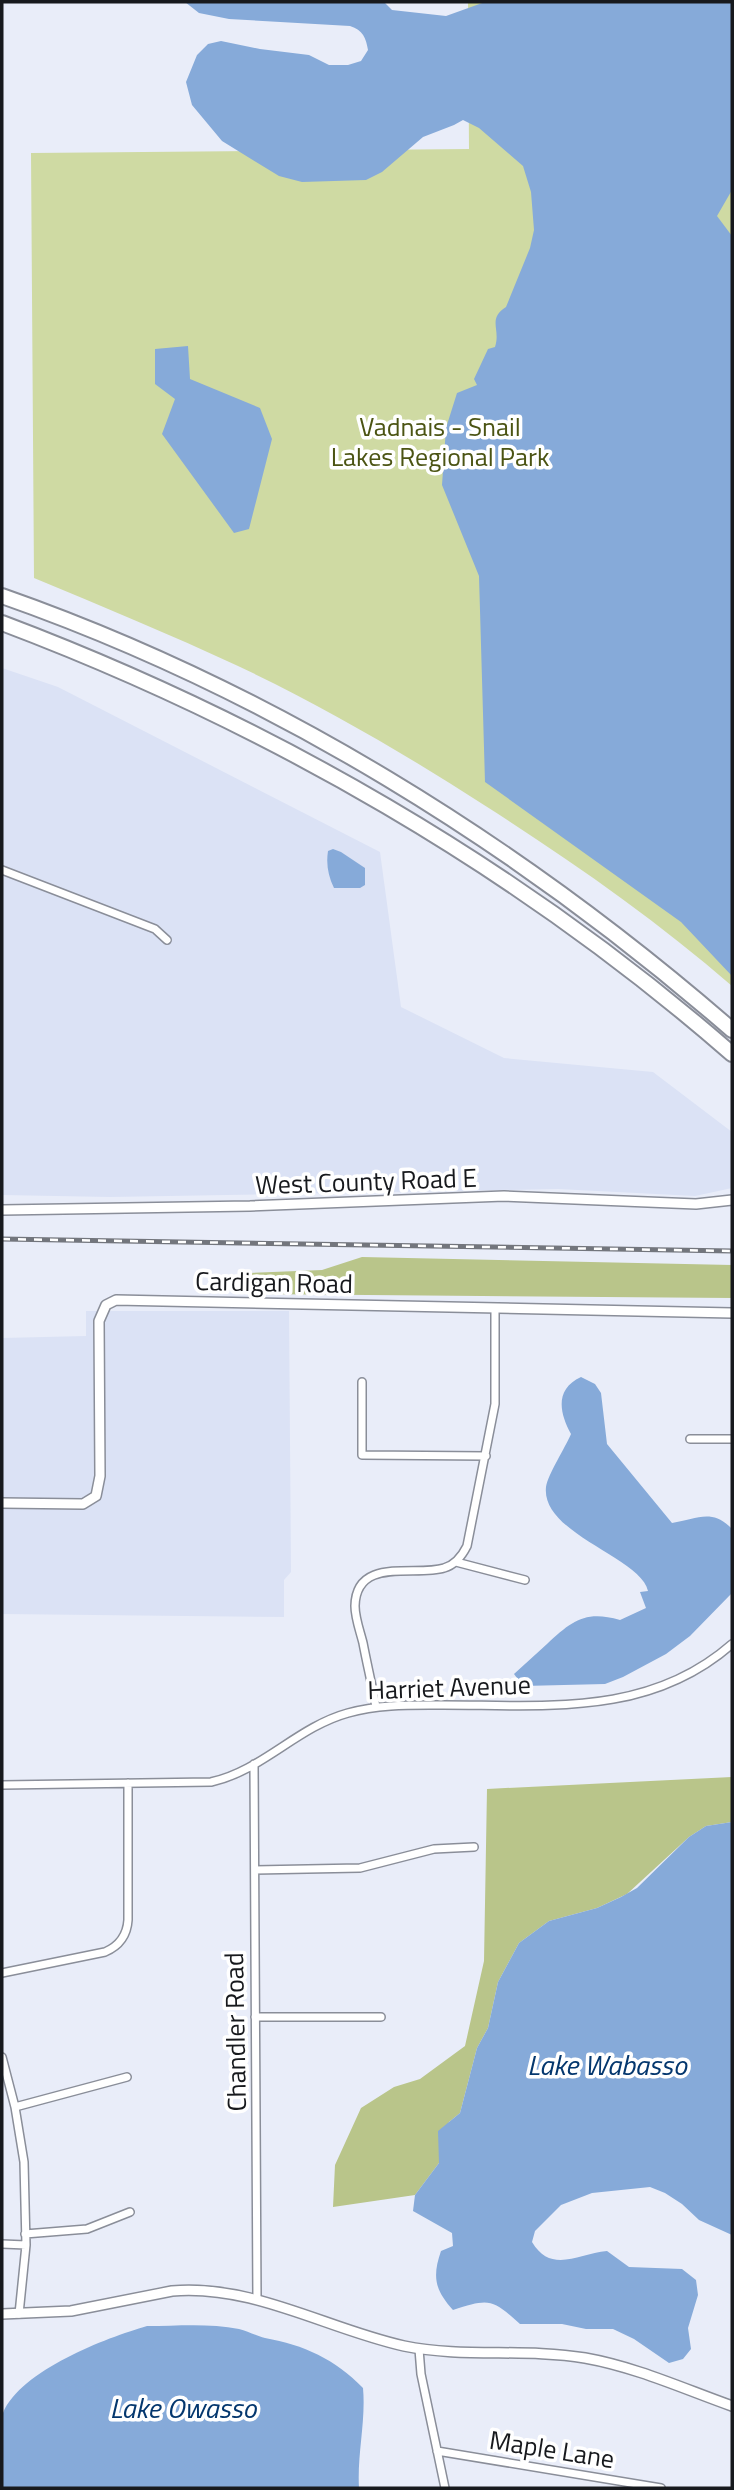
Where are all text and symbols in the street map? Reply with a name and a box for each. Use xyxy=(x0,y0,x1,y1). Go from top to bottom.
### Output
park label: Vadnais - Snail Lakes Regional Park xyxy=(331,407,549,476)
street label: West County Road E xyxy=(255,1158,477,1204)
street label: Cardigan Road xyxy=(195,1261,353,1303)
street label: Harriet Avenue xyxy=(367,1665,531,1709)
street label: Chandler Road xyxy=(214,1952,256,2112)
water label: Lake Wabasso xyxy=(527,2043,688,2086)
water label: Lake Owasso xyxy=(110,2386,258,2429)
street label: Maple Lane xyxy=(487,2420,617,2478)

